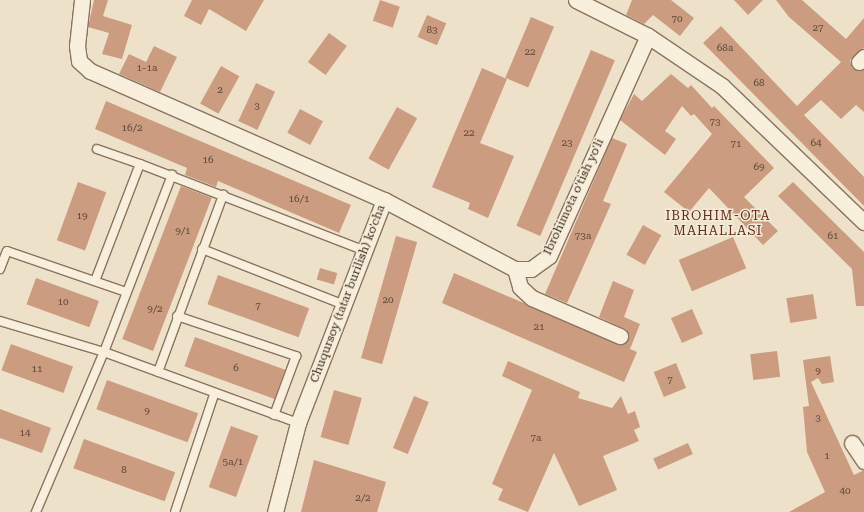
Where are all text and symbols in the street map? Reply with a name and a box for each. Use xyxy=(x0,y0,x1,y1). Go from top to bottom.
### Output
house number: 70 xyxy=(671,13,683,25)
house number: 27 xyxy=(812,22,824,34)
house number: 83 xyxy=(426,24,438,36)
house number: 68a xyxy=(717,42,733,54)
house number: 22 xyxy=(524,46,536,58)
house number: 1-1a xyxy=(136,62,158,74)
house number: 68 xyxy=(753,77,765,89)
house number: 2 xyxy=(217,84,223,96)
house number: 3 xyxy=(254,100,260,112)
house number: 73 xyxy=(709,116,721,128)
house number: 16/2 xyxy=(122,122,142,134)
house number: 22 xyxy=(463,127,475,139)
street label: Ibrohimota o'tish yo'li xyxy=(541,136,607,258)
house number: 23 xyxy=(561,137,573,149)
house number: 64 xyxy=(810,137,822,149)
house number: 71 xyxy=(730,138,742,150)
house number: 16 xyxy=(202,154,214,166)
house number: 69 xyxy=(753,161,765,173)
house number: 16/1 xyxy=(289,193,309,205)
street label: Chuqursoy (tatar burilish) ko'cha xyxy=(307,203,389,385)
district label: IBROHIM-OTA MAHALLASI xyxy=(665,209,771,240)
house number: 19 xyxy=(76,210,88,222)
house number: 9/1 xyxy=(175,225,191,237)
house number: 73a xyxy=(575,230,591,242)
house number: 61 xyxy=(827,230,839,242)
house number: 20 xyxy=(382,294,394,306)
house number: 10 xyxy=(57,296,69,308)
house number: 7 xyxy=(255,300,261,312)
house number: 9/2 xyxy=(147,303,163,315)
house number: 21 xyxy=(533,321,545,333)
house number: 6 xyxy=(233,362,239,374)
house number: 11 xyxy=(31,363,43,375)
house number: 9 xyxy=(815,365,821,377)
house number: 7 xyxy=(667,374,673,386)
house number: 9 xyxy=(144,405,150,417)
house number: 3 xyxy=(815,412,821,424)
house number: 14 xyxy=(19,427,31,439)
house number: 7a xyxy=(530,432,542,444)
house number: 1 xyxy=(824,450,830,462)
house number: 5a/1 xyxy=(223,456,243,468)
house number: 8 xyxy=(121,464,127,476)
house number: 40 xyxy=(839,485,851,497)
house number: 2/2 xyxy=(355,492,371,504)

